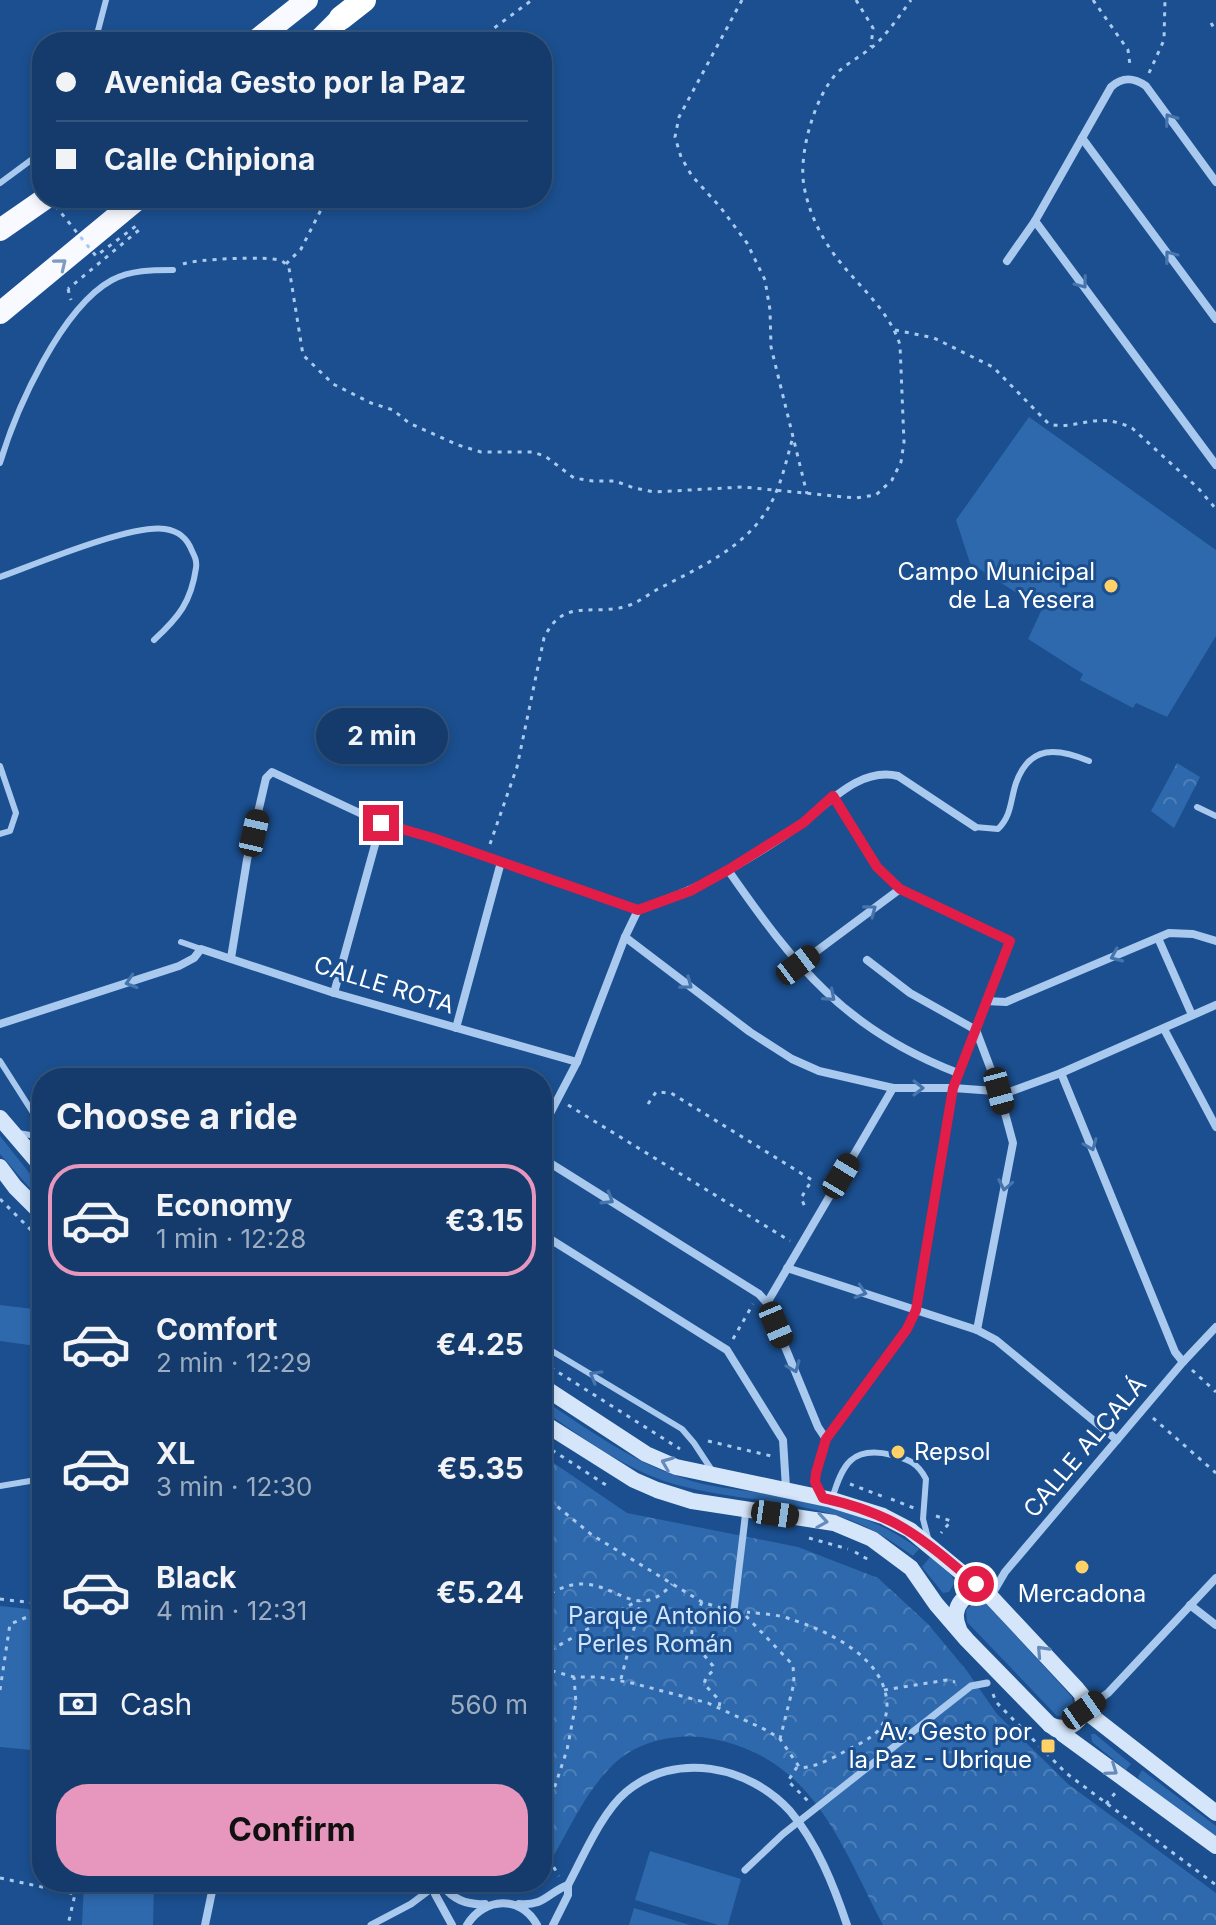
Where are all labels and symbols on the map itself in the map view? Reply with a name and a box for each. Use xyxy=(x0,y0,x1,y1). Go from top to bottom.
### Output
one-way arrow xyxy=(1165,113,1180,128)
one-way arrow xyxy=(1165,251,1179,265)
one-way arrow xyxy=(52,259,67,273)
one-way arrow xyxy=(1072,275,1086,289)
place label: Campo Municipal de La Yesera xyxy=(898,557,1095,614)
marker: Campo Municipal de La Yesera xyxy=(1102,577,1120,595)
callout: 2 min xyxy=(315,707,447,763)
route end xyxy=(363,805,399,841)
car xyxy=(237,807,271,859)
one-way arrow xyxy=(862,906,877,920)
car xyxy=(772,941,824,989)
one-way arrow xyxy=(1110,946,1124,962)
street label: CALLE ROTA xyxy=(311,949,458,1020)
one-way arrow xyxy=(125,972,139,988)
one-way arrow xyxy=(678,975,693,989)
one-way arrow xyxy=(820,986,835,1001)
car xyxy=(981,1065,1017,1117)
one-way arrow xyxy=(912,1079,925,1097)
one-way arrow xyxy=(1081,1137,1097,1151)
car xyxy=(818,1149,864,1203)
one-way arrow xyxy=(998,1179,1015,1192)
one-way arrow xyxy=(599,1190,614,1205)
one-way arrow xyxy=(854,1283,868,1299)
car xyxy=(756,1298,796,1352)
one-way arrow xyxy=(785,1359,801,1373)
one-way arrow xyxy=(589,1370,604,1386)
street label: CALLE ALCALÁ xyxy=(1016,1370,1152,1523)
place label: Repsol xyxy=(914,1437,991,1466)
marker: Repsol xyxy=(889,1443,907,1461)
one-way arrow xyxy=(661,1456,675,1472)
car xyxy=(750,1499,800,1529)
one-way arrow xyxy=(815,1512,829,1529)
marker: Mercadona xyxy=(1073,1558,1091,1576)
route start xyxy=(958,1566,994,1602)
place label: Mercadona xyxy=(1018,1579,1146,1608)
park label: Parque Antonio Perles Román xyxy=(568,1601,742,1658)
one-way arrow xyxy=(1036,1646,1051,1660)
car xyxy=(1057,1686,1111,1734)
place label: Av. Gesto por la Paz - Ubrique xyxy=(849,1717,1032,1774)
marker: Av. Gesto por la Paz - Ubrique xyxy=(1039,1737,1057,1755)
one-way arrow xyxy=(1103,1760,1117,1775)

